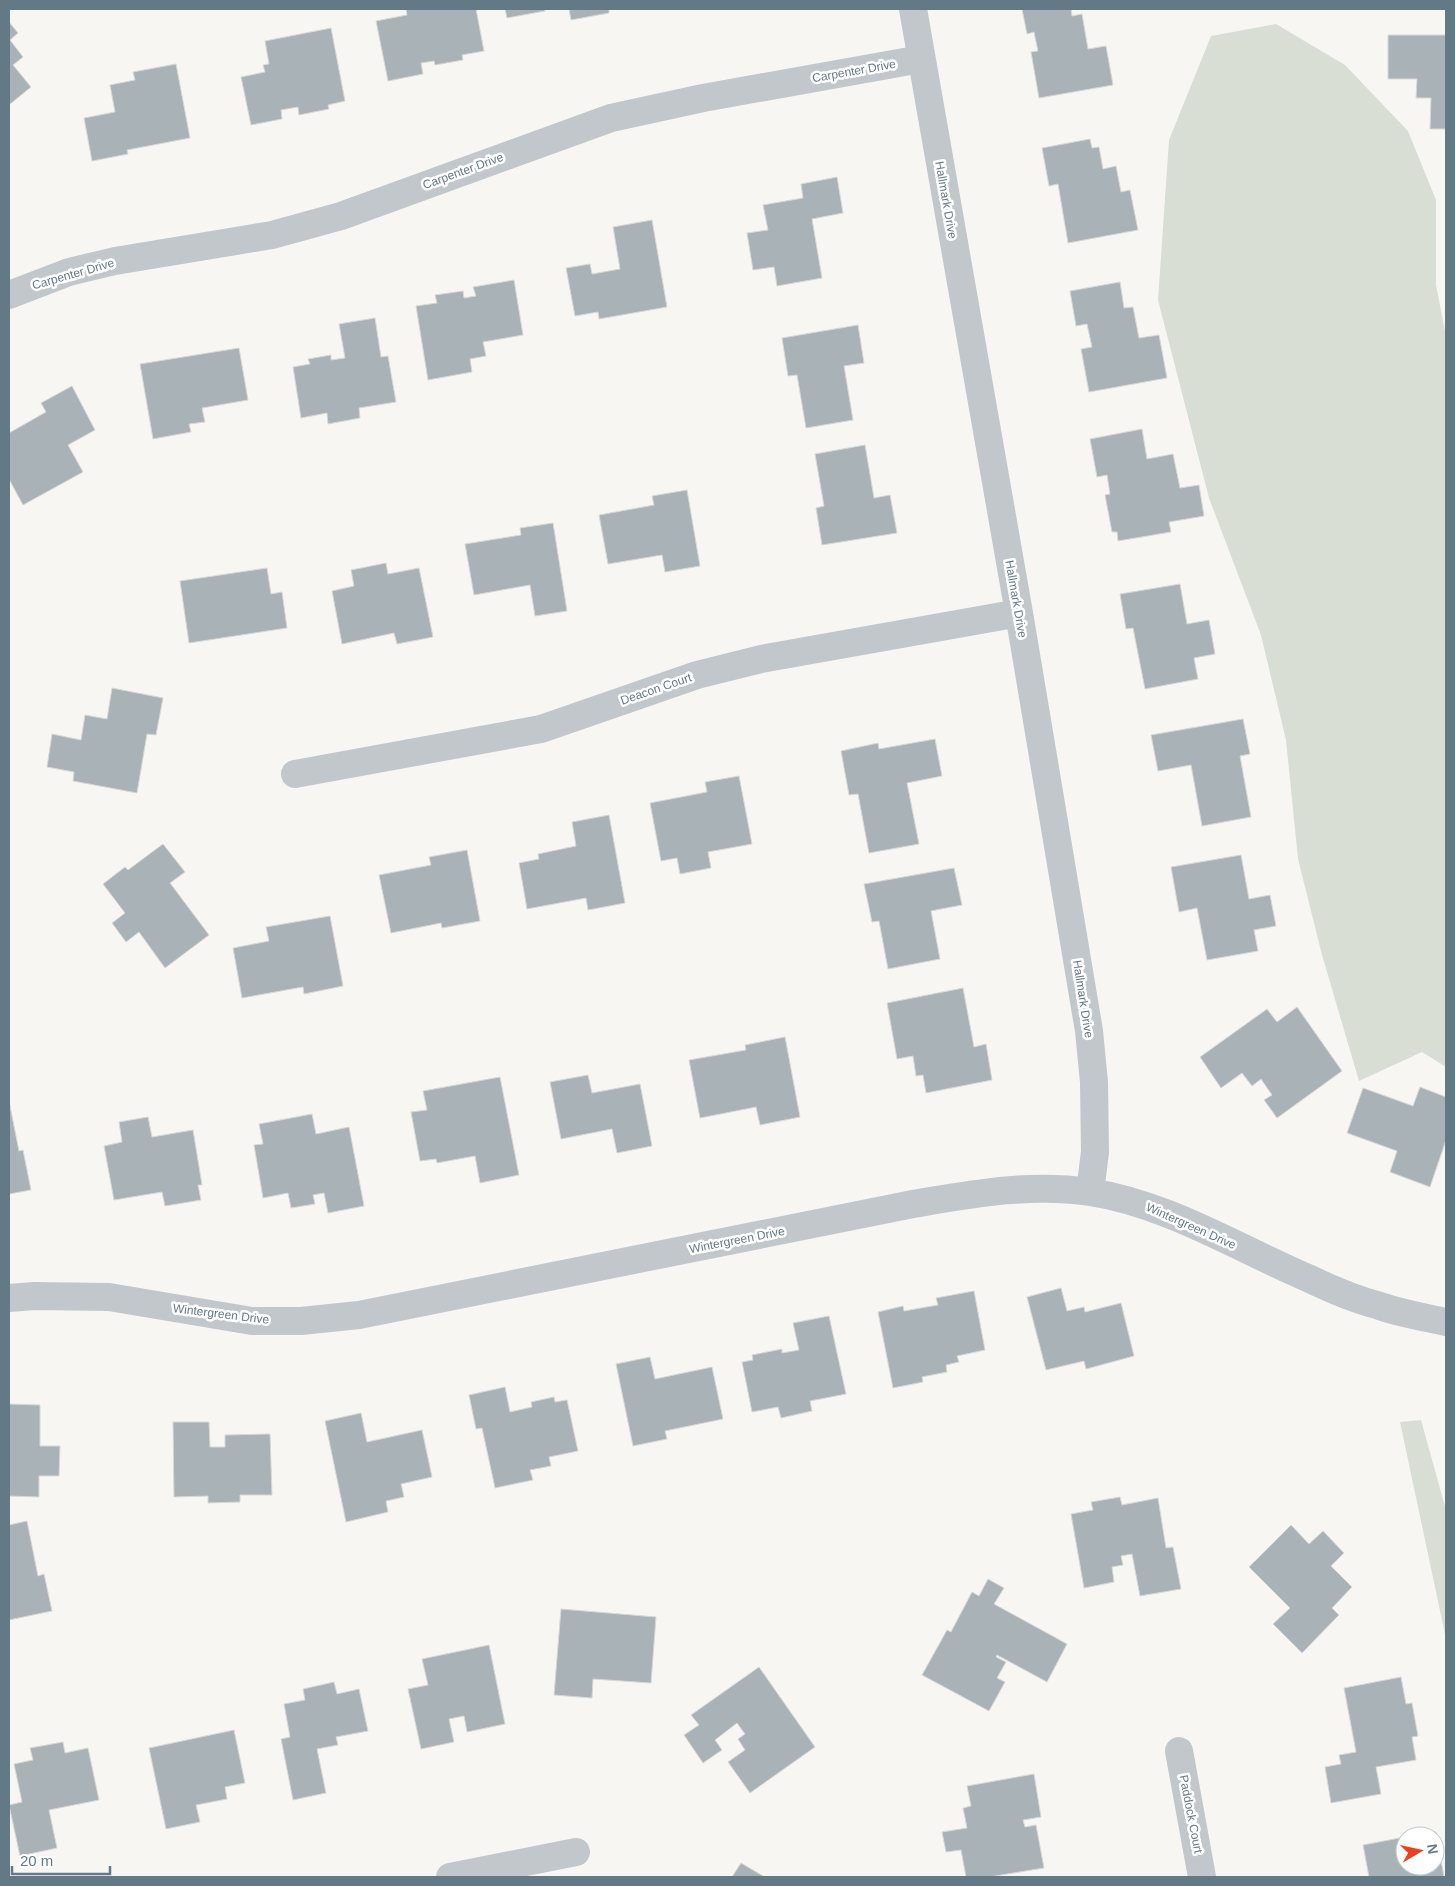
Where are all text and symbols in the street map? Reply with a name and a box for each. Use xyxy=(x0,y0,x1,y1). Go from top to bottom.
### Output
street label: Carpenter Drive xyxy=(811,57,897,85)
street label: Carpenter Drive xyxy=(421,150,505,192)
street label: Hallmark Drive xyxy=(932,160,960,240)
street label: Carpenter Drive xyxy=(30,256,116,292)
street label: Hallmark Drive xyxy=(1002,559,1030,639)
street label: Deacon Court xyxy=(619,670,694,708)
street label: Hallmark Drive xyxy=(1070,959,1096,1039)
street label: Wintergreen Drive xyxy=(1144,1200,1238,1252)
street label: Wintergreen Drive xyxy=(688,1224,786,1256)
street label: Wintergreen Drive xyxy=(172,1301,270,1327)
street label: Paddock Court xyxy=(1177,1774,1206,1855)
north arrow xyxy=(1395,1826,1445,1876)
text: N xyxy=(1424,1843,1442,1855)
scale bar xyxy=(12,1844,110,1876)
text: 20 m xyxy=(20,1852,53,1869)

